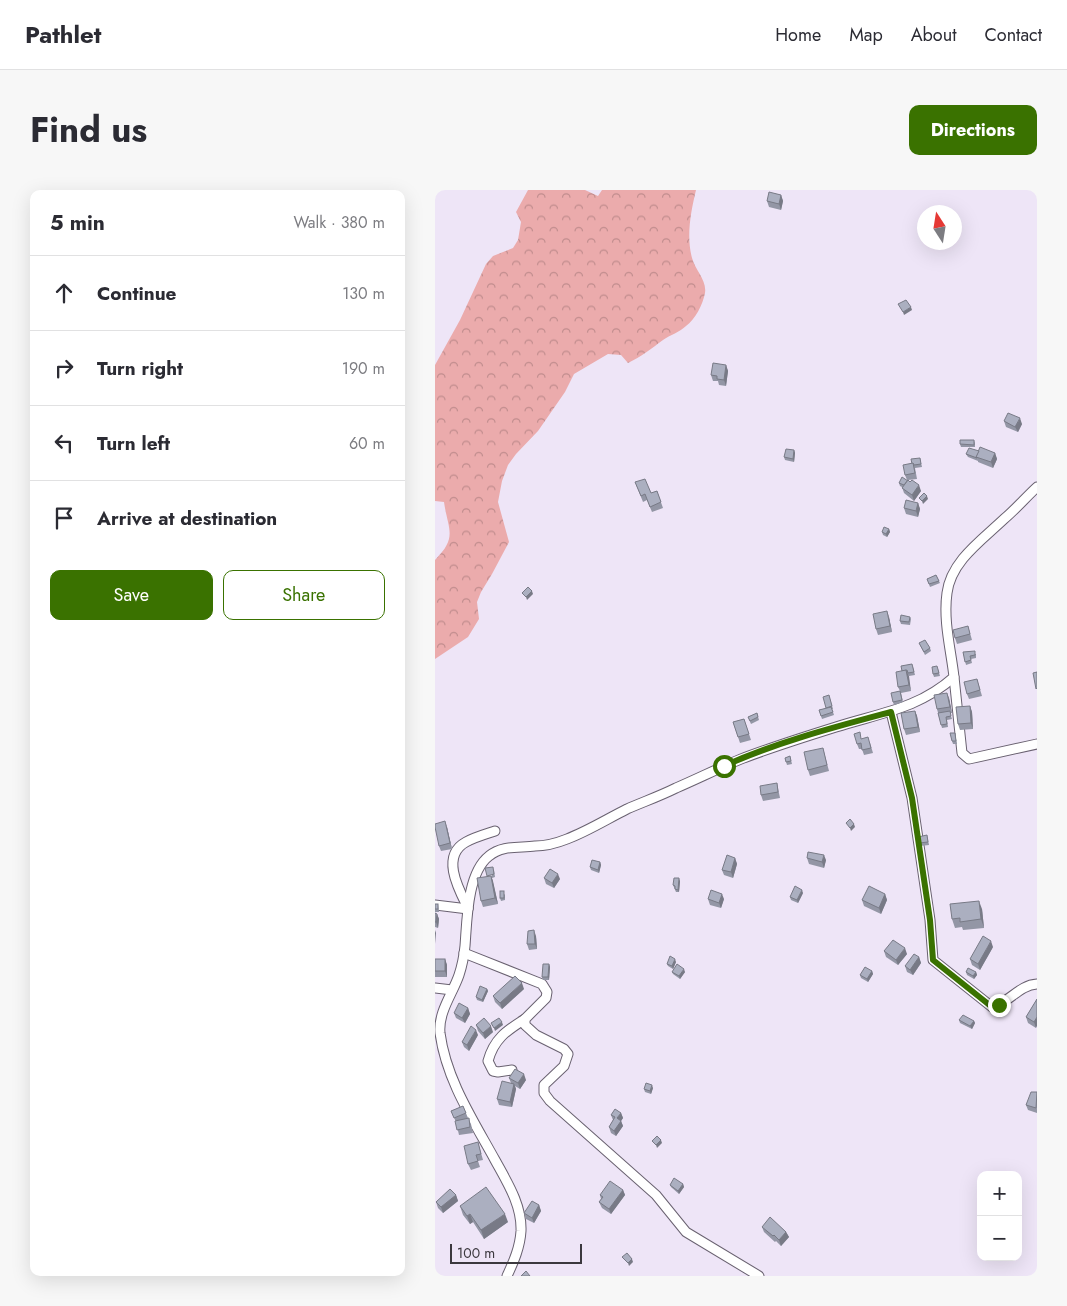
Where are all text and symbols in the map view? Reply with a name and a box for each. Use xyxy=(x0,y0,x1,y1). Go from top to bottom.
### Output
text: Pathlet xyxy=(25,17,101,52)
text: Home xyxy=(775,22,821,48)
text: Map xyxy=(849,22,883,48)
text: About xyxy=(911,22,956,48)
text: Contact xyxy=(984,22,1042,48)
text: Find us xyxy=(30,105,147,155)
button: Directions xyxy=(909,105,1037,155)
north arrow xyxy=(917,205,962,250)
text: 5 min xyxy=(50,208,105,238)
text: Walk · 380 m xyxy=(294,211,385,234)
icon: ahead xyxy=(50,279,78,307)
text: Continue xyxy=(97,280,176,307)
text: 130 m xyxy=(342,282,385,305)
icon: right xyxy=(50,354,78,382)
text: Turn right xyxy=(97,355,183,382)
text: 190 m xyxy=(342,357,385,380)
icon: left xyxy=(50,429,78,457)
text: Turn left xyxy=(97,430,170,457)
text: 60 m xyxy=(349,432,385,455)
icon: arrive xyxy=(50,504,78,532)
text: Arrive at destination xyxy=(97,505,277,532)
button: Save xyxy=(50,570,213,620)
button: Share xyxy=(223,570,385,620)
route start xyxy=(713,755,736,778)
route end xyxy=(988,994,1011,1017)
map controls xyxy=(977,1171,1022,1261)
button: + xyxy=(977,1171,1022,1216)
button: − xyxy=(977,1216,1022,1261)
scale bar xyxy=(450,1241,583,1264)
text: 100 m xyxy=(457,1243,495,1263)

